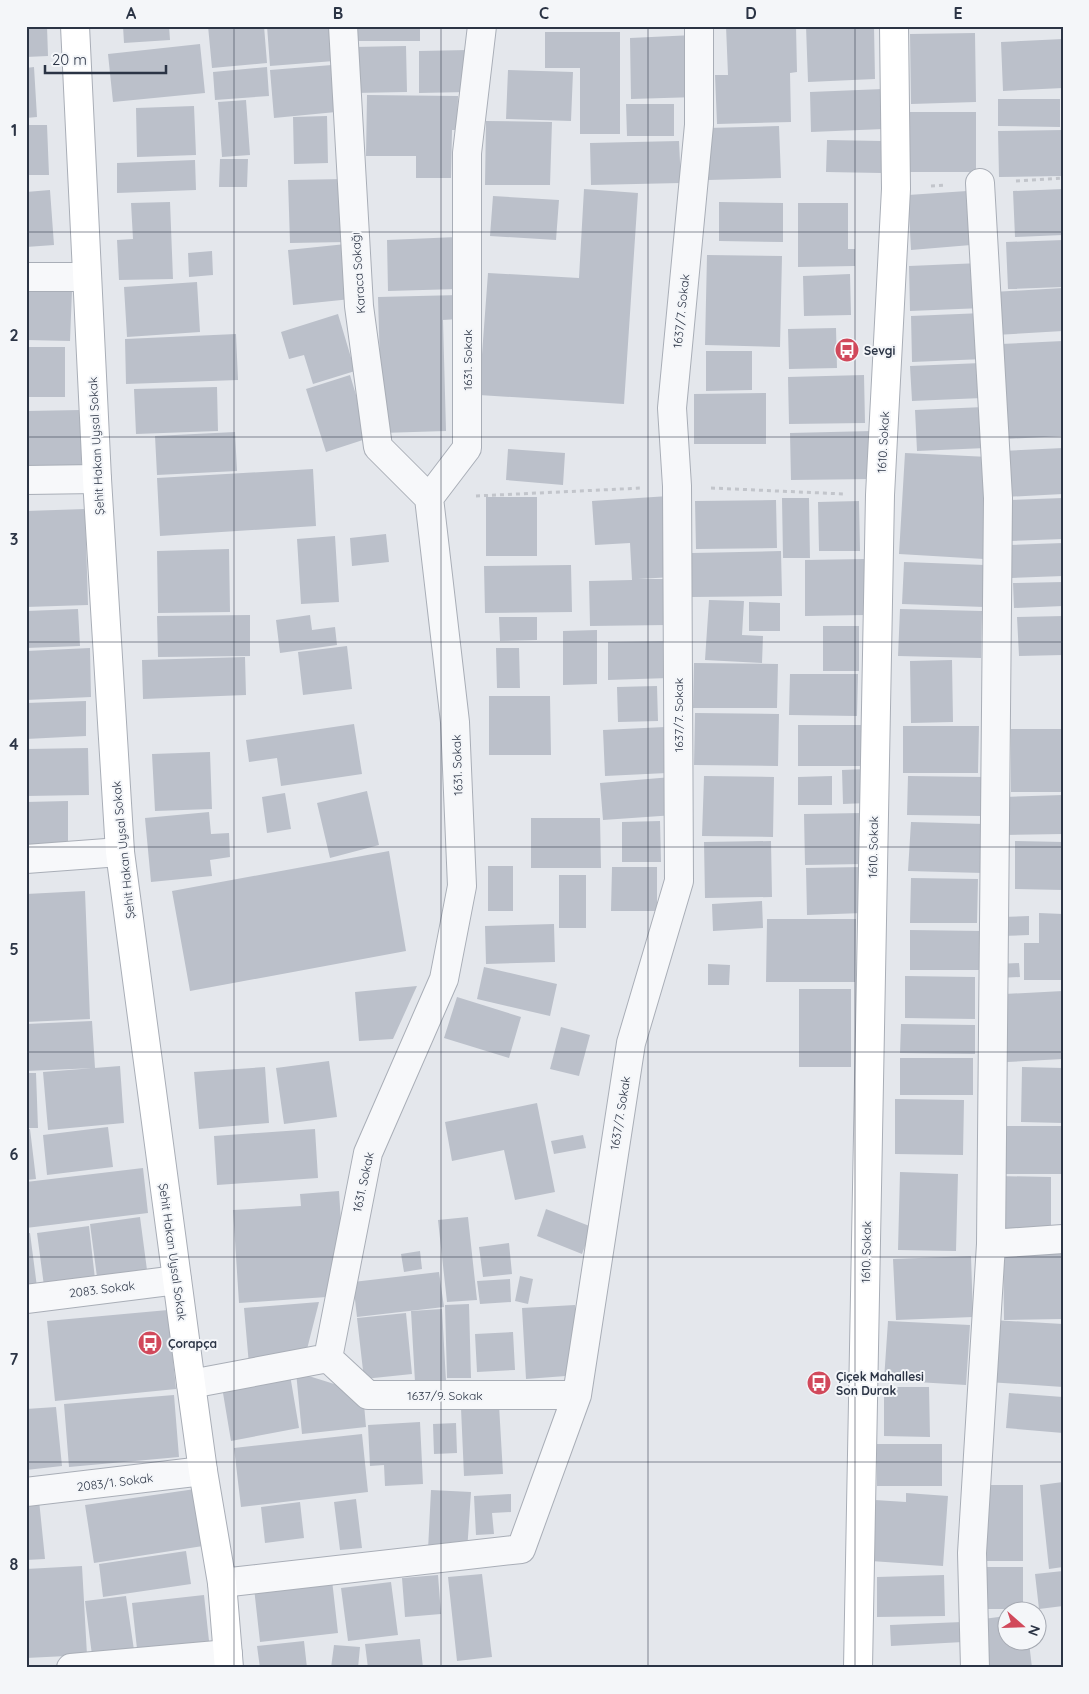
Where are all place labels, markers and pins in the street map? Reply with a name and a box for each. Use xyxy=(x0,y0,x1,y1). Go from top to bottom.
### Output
bus stop icon: Sevgi xyxy=(834,337,860,363)
place label: Sevgi xyxy=(864,343,896,358)
bus stop icon: Çorapça xyxy=(137,1330,163,1356)
place label: Çorapça xyxy=(168,1336,217,1351)
place label: Çiçek Mahallesi Son Durak xyxy=(836,1369,924,1398)
bus stop icon: Çiçek Mahallesi Son Durak xyxy=(806,1370,832,1396)

